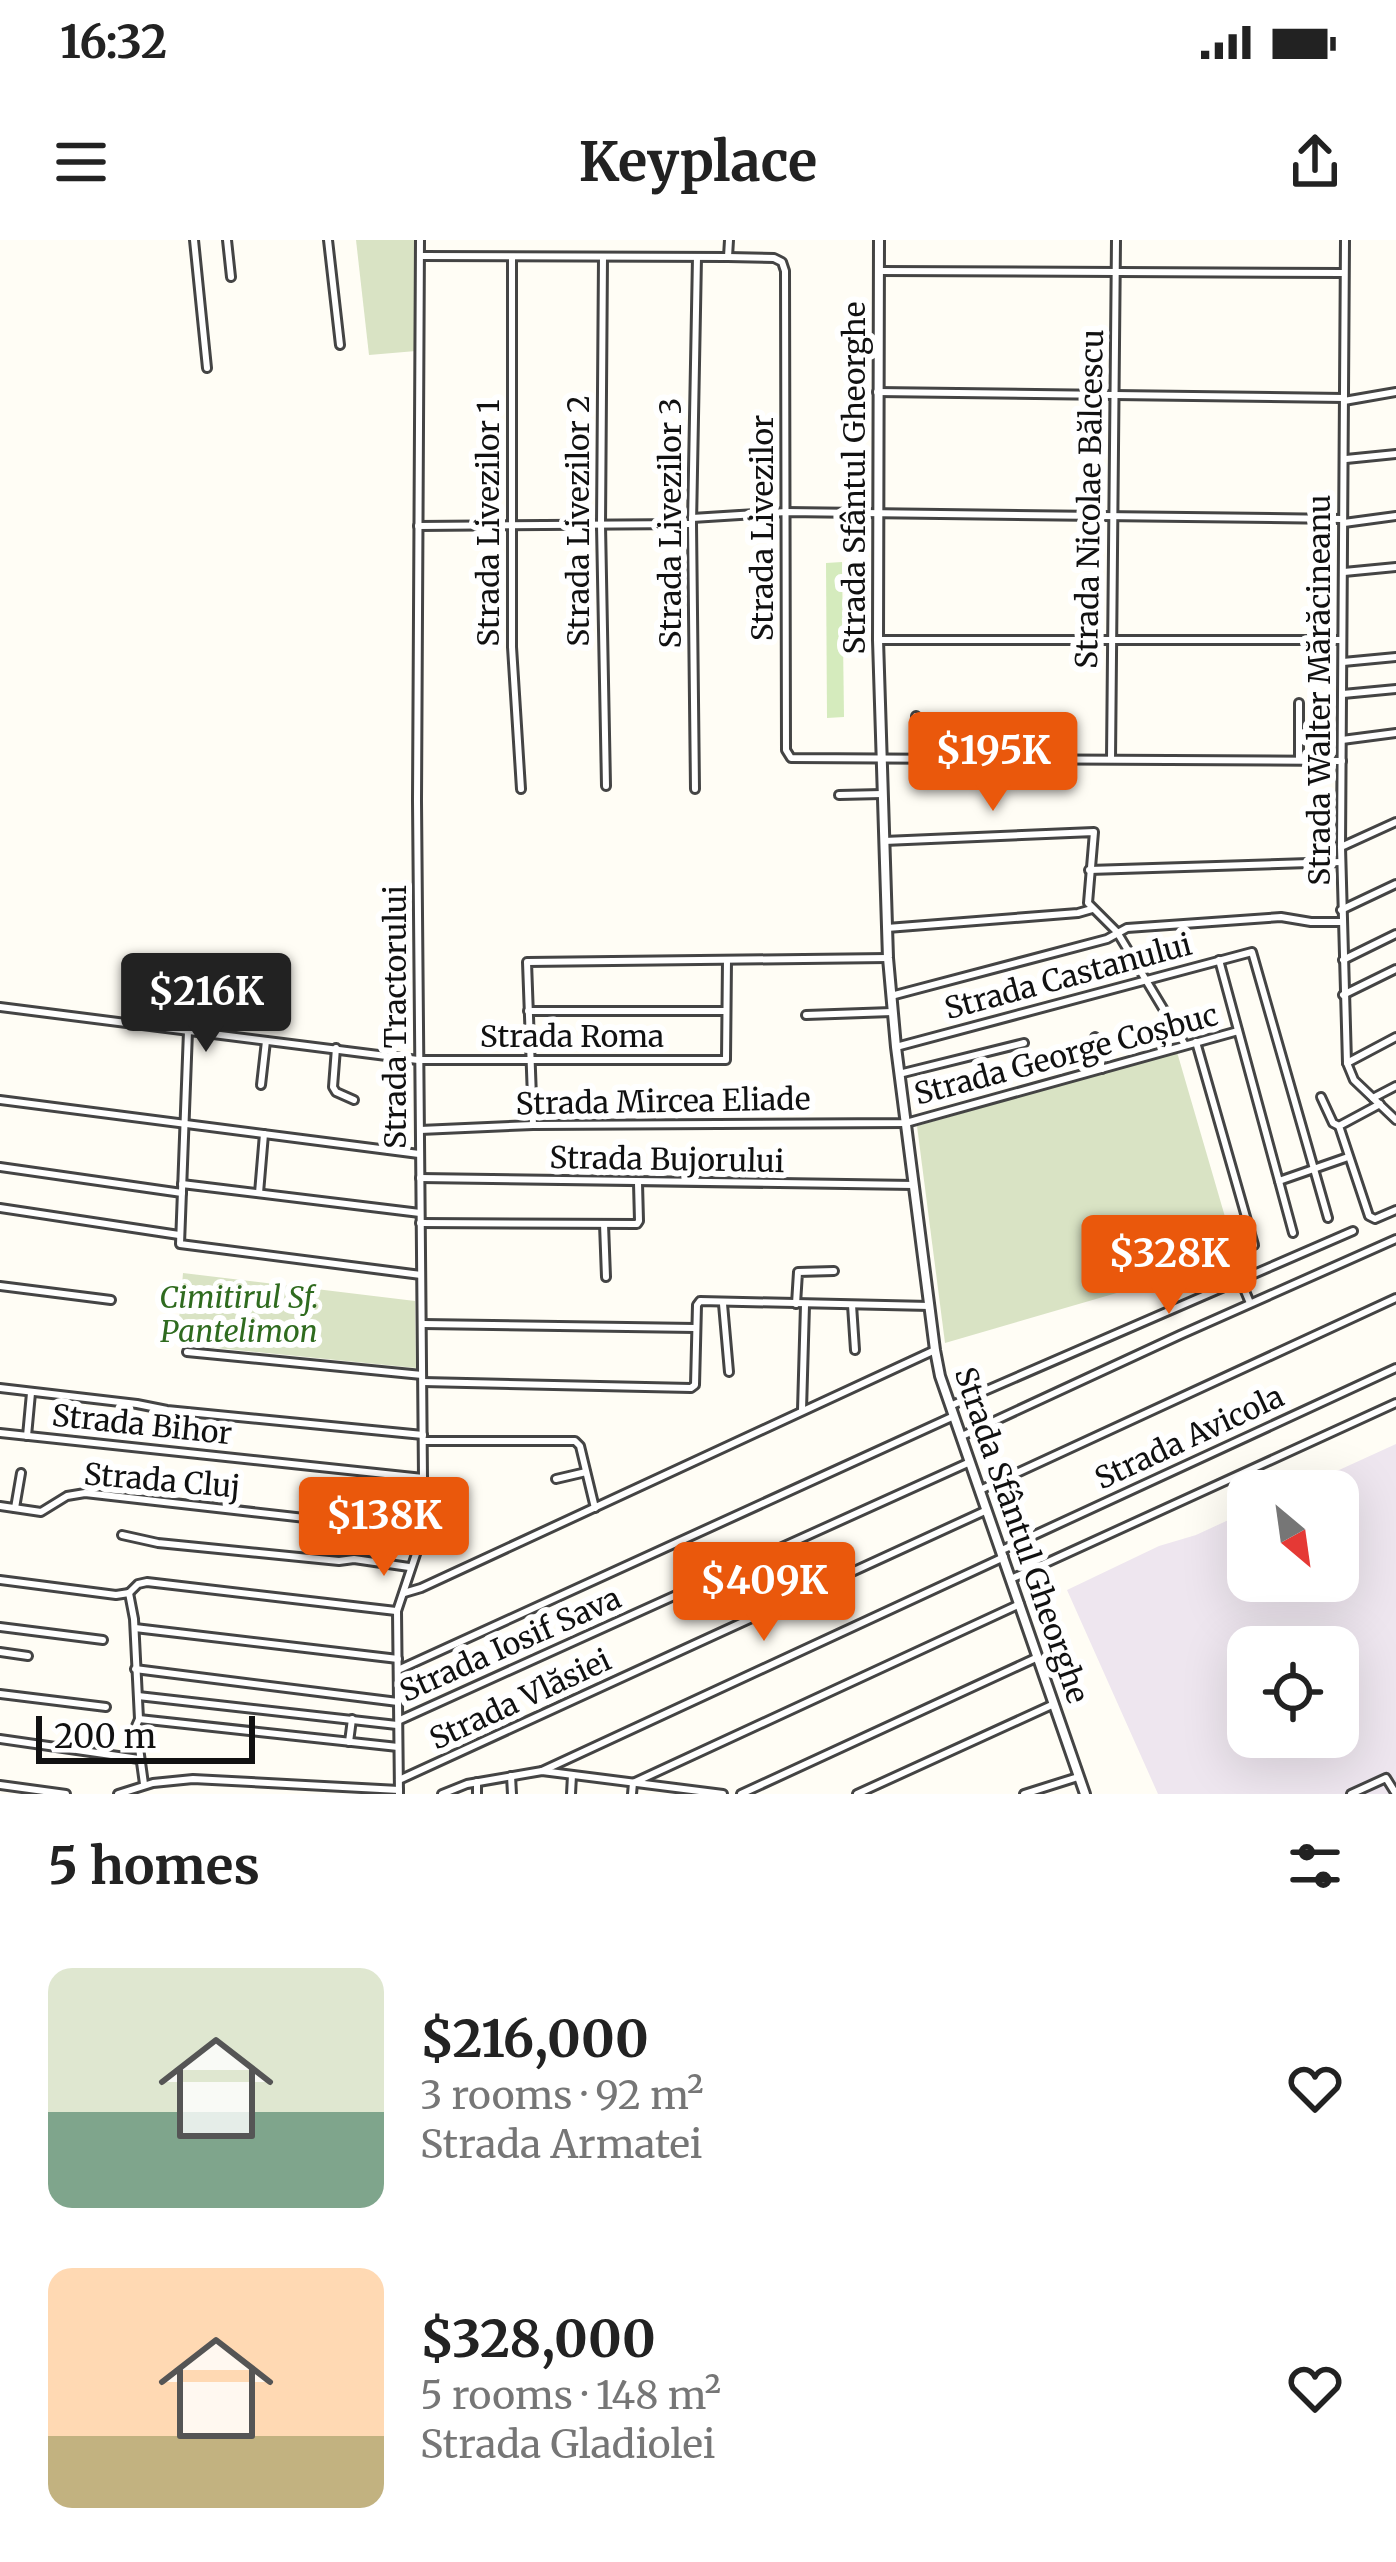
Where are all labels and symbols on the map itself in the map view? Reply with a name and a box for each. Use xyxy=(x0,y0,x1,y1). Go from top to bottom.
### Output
street label: Strada Sfântul Gheorghe xyxy=(835,302,873,654)
street label: Strada Nicolae Bălcescu xyxy=(1067,329,1111,669)
street label: Strada Livezilor 2 xyxy=(559,395,597,647)
street label: Strada Livezilor 3 xyxy=(651,398,689,648)
street label: Strada Livezilor 1 xyxy=(469,399,507,647)
street label: Strada Livezilor xyxy=(743,415,781,641)
street label: Strada Walter Mărăcineanu xyxy=(1300,494,1338,886)
pin: $195K xyxy=(909,712,1077,814)
street label: Strada Tractorului xyxy=(376,885,414,1149)
street label: Strada Castanului xyxy=(940,925,1196,1027)
pin: $216K xyxy=(122,953,290,1055)
street label: Strada George Coșbuc xyxy=(910,995,1222,1113)
street label: Strada Roma xyxy=(480,1017,664,1055)
street label: Strada Mircea Eliade xyxy=(515,1079,811,1123)
street label: Strada Bujorului xyxy=(549,1138,785,1180)
pin: $328K xyxy=(1085,1215,1253,1317)
park label: Cimitirul Sf. Pantelimon xyxy=(159,1278,319,1350)
street label: Strada Sfântul Gheorghe xyxy=(947,1362,1097,1708)
street label: Strada Avicola xyxy=(1089,1377,1289,1497)
street label: Strada Bihor xyxy=(50,1396,234,1452)
street label: Strada Cluj xyxy=(82,1454,242,1506)
north arrow xyxy=(1227,1470,1359,1602)
pin: $138K xyxy=(300,1477,468,1579)
pin: $409K xyxy=(680,1542,848,1644)
street label: Strada Iosif Sava xyxy=(394,1578,626,1710)
street label: Strada Vlăsiei xyxy=(423,1640,617,1758)
scale bar xyxy=(36,1710,255,1763)

